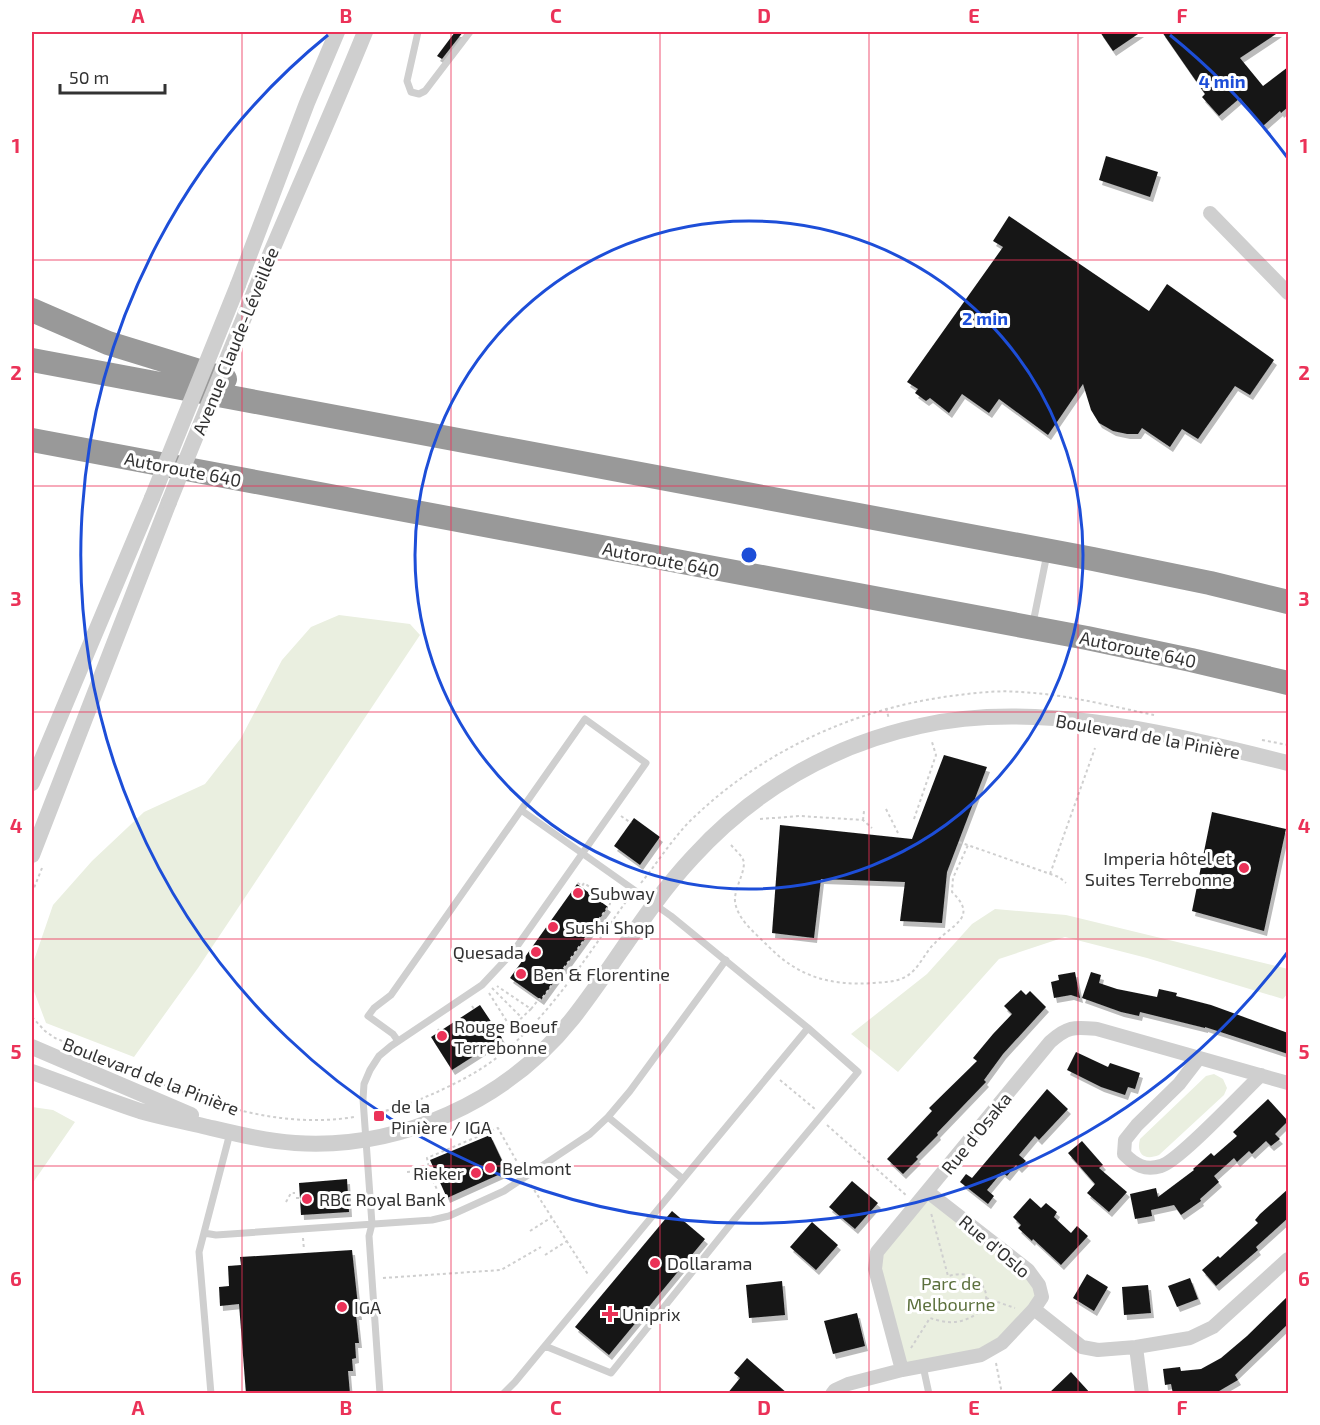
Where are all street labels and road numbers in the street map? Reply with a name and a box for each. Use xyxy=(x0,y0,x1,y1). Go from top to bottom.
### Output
street label: Avenue Claude-Léveillée xyxy=(187,244,283,438)
street label: Autoroute 640 xyxy=(123,447,243,491)
street label: Autoroute 640 xyxy=(601,537,721,581)
street label: Autoroute 640 xyxy=(1078,626,1198,672)
street label: Boulevard de la Pinière xyxy=(1054,709,1242,763)
street label: Boulevard de la Pinière xyxy=(60,1032,242,1120)
street label: Rue d'Osaka xyxy=(936,1088,1016,1178)
street label: Rue d'Oslo xyxy=(955,1210,1035,1282)

